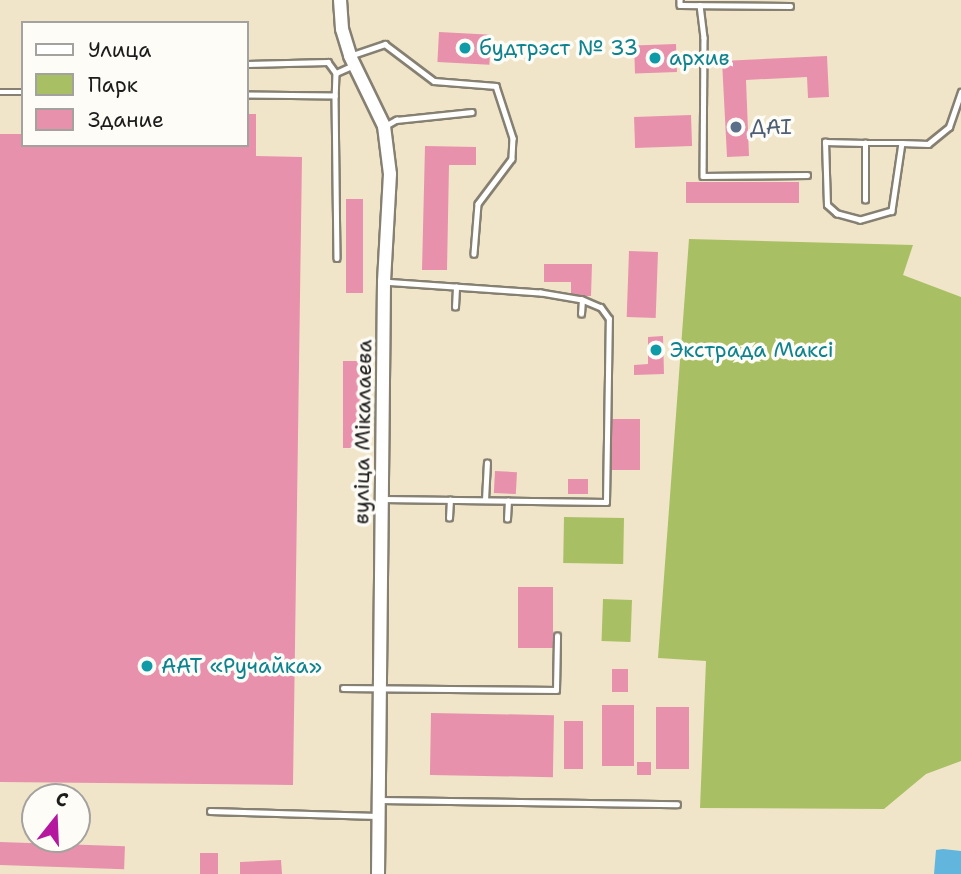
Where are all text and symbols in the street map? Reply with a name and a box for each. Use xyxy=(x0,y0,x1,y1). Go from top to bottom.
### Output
legend xyxy=(21,21,248,147)
place label: будтрэст № 33 xyxy=(479,35,638,61)
text: Улица xyxy=(88,36,151,64)
marker: будтрэст № 33 xyxy=(457,40,473,56)
place label: архив xyxy=(669,45,729,71)
marker: архив xyxy=(647,50,663,66)
text: Парк xyxy=(88,71,138,99)
text: Здание xyxy=(88,106,164,134)
place label: ДАІ xyxy=(750,114,792,140)
marker: ДАІ xyxy=(728,119,744,135)
place label: Экстрада Максі xyxy=(670,337,834,363)
street label: вуліца Мікалаева xyxy=(349,339,377,525)
marker: Экстрада Максі xyxy=(648,342,664,358)
place label: ААТ «Ручайка» xyxy=(161,653,322,679)
marker: ААТ «Ручайка» xyxy=(139,658,155,674)
north arrow xyxy=(21,783,91,853)
text: С xyxy=(53,786,71,813)

